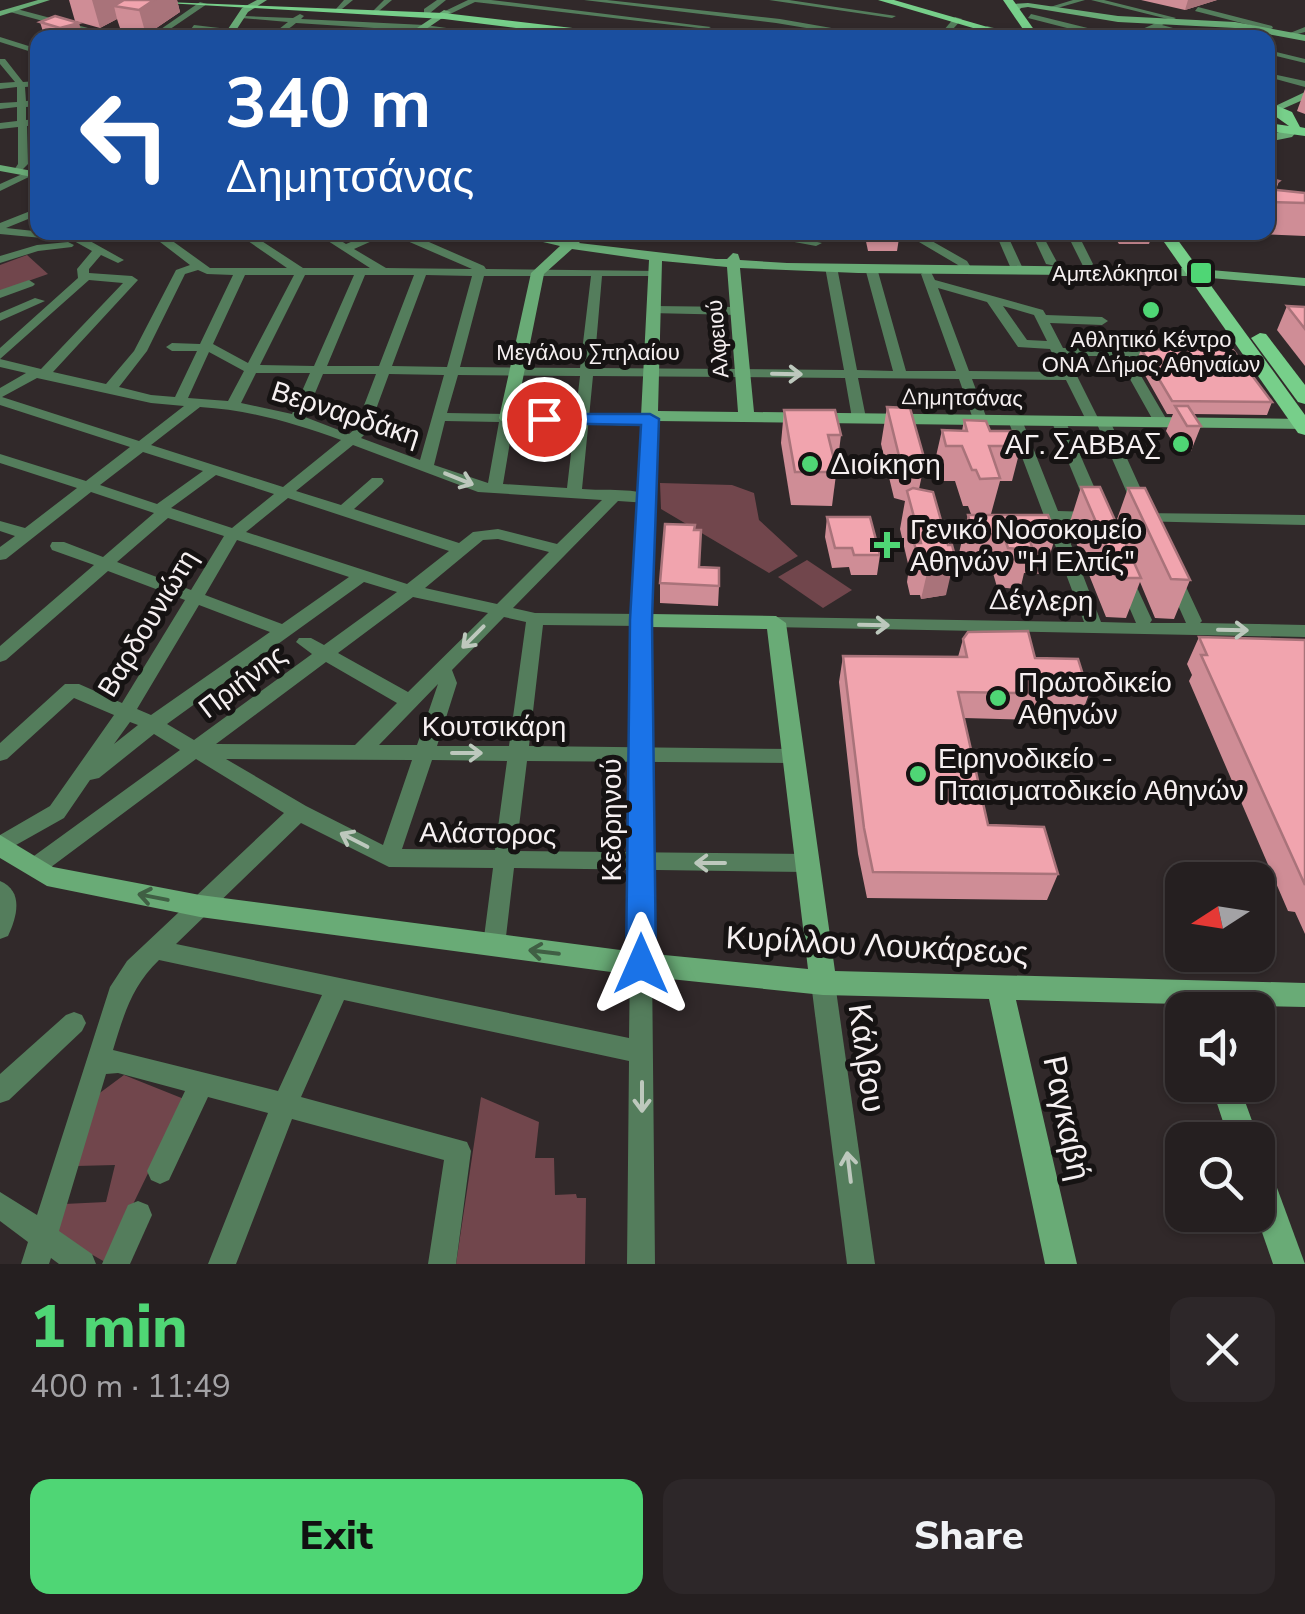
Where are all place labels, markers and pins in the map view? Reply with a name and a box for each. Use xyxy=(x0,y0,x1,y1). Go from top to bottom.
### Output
place label: Αμπελόκηποι xyxy=(1052,259,1178,289)
marker: Αμπελόκηποι xyxy=(1188,260,1214,286)
marker: Αθλητικό Κέντρο ΟΝΑ Δήμος Αθηναίων xyxy=(1140,299,1162,321)
place label: Αθλητικό Κέντρο ΟΝΑ Δήμος Αθηναίων xyxy=(1042,325,1260,380)
pin xyxy=(502,377,587,462)
place label: ΑΓ. ΣΑΒΒΑΣ xyxy=(1005,426,1161,464)
marker: ΑΓ. ΣΑΒΒΑΣ xyxy=(1170,433,1192,455)
place label: Διοίκηση xyxy=(830,446,941,484)
marker: Διοίκηση xyxy=(799,453,821,475)
place label: Γενικό Νοσοκομείο Αθηνών "Η Ελπίς" xyxy=(910,511,1142,581)
marker: Γενικό Νοσοκομείο Αθηνών "Η Ελπίς" xyxy=(874,532,900,558)
place label: Πρωτοδικείο Αθηνών xyxy=(1018,664,1172,734)
marker: Πρωτοδικείο Αθηνών xyxy=(987,687,1009,709)
place label: Ειρηνοδικείο - Πταισματοδικείο Αθηνών xyxy=(938,740,1244,810)
marker: Ειρηνοδικείο - Πταισματοδικείο Αθηνών xyxy=(907,763,929,785)

